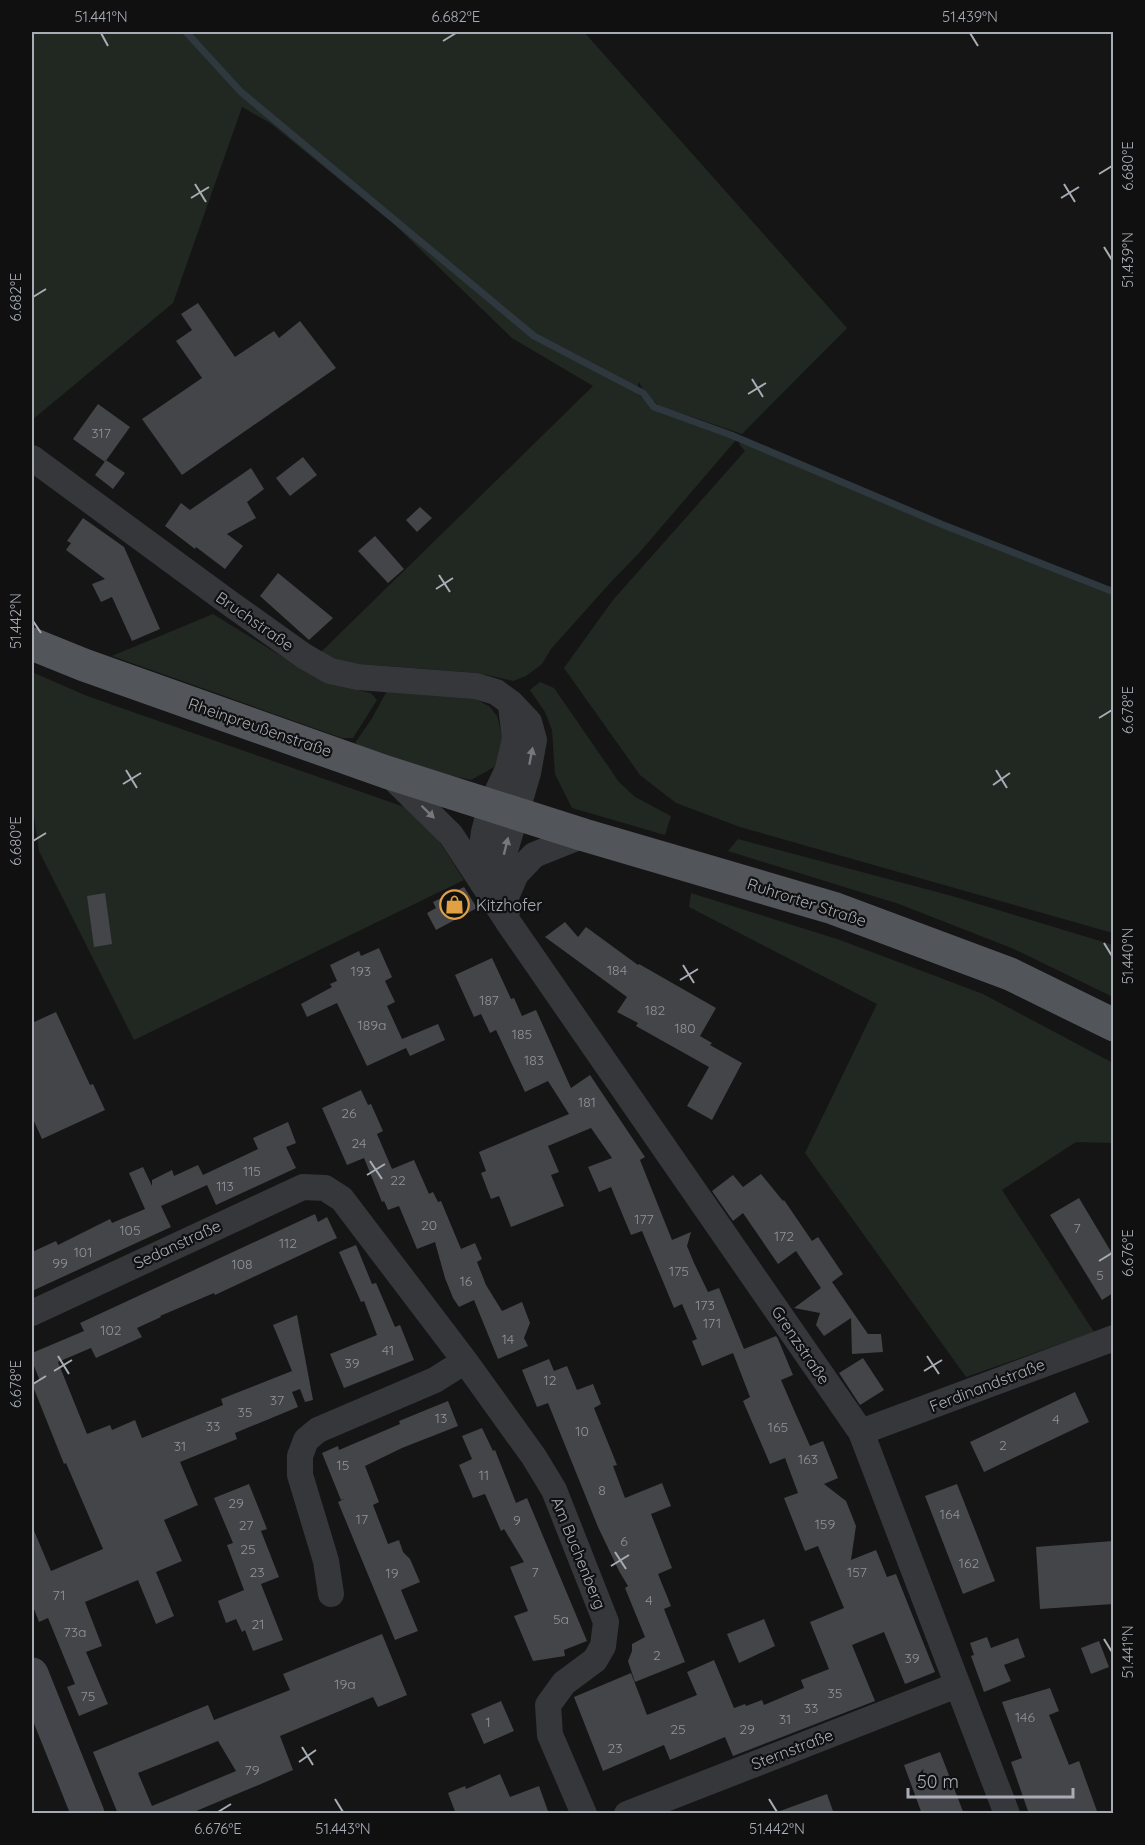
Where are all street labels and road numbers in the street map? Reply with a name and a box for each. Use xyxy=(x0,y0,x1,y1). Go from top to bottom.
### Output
street label: Bruchstraße xyxy=(212,587,298,655)
street label: Rheinpreußenstraße xyxy=(186,693,334,761)
street label: Ruhrorter Straße xyxy=(745,873,869,931)
street label: Sedanstraße xyxy=(130,1215,224,1273)
street label: Grenzstraße xyxy=(767,1302,835,1388)
street label: Ferdinandstraße xyxy=(926,1354,1048,1416)
street label: Am Buchenberg xyxy=(547,1494,611,1612)
street label: Sternstraße xyxy=(748,1724,836,1774)

